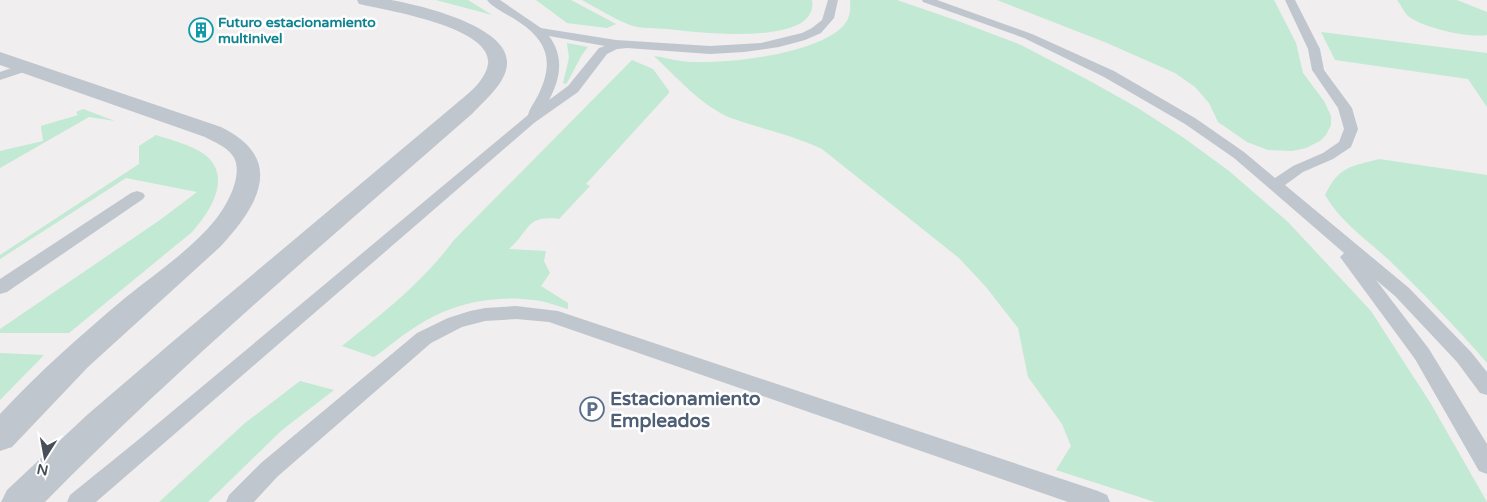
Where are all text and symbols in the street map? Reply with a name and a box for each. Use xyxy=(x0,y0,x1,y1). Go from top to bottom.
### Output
place label: Futuro estacionamiento multinivel xyxy=(218,14,376,47)
building icon: Futuro estacionamiento multinivel xyxy=(188,17,214,43)
place label: Estacionamiento Empleados xyxy=(610,388,761,433)
parking icon: Estacionamiento Empleados xyxy=(579,396,605,422)
north arrow xyxy=(20,432,70,482)
text: N xyxy=(35,460,50,479)

